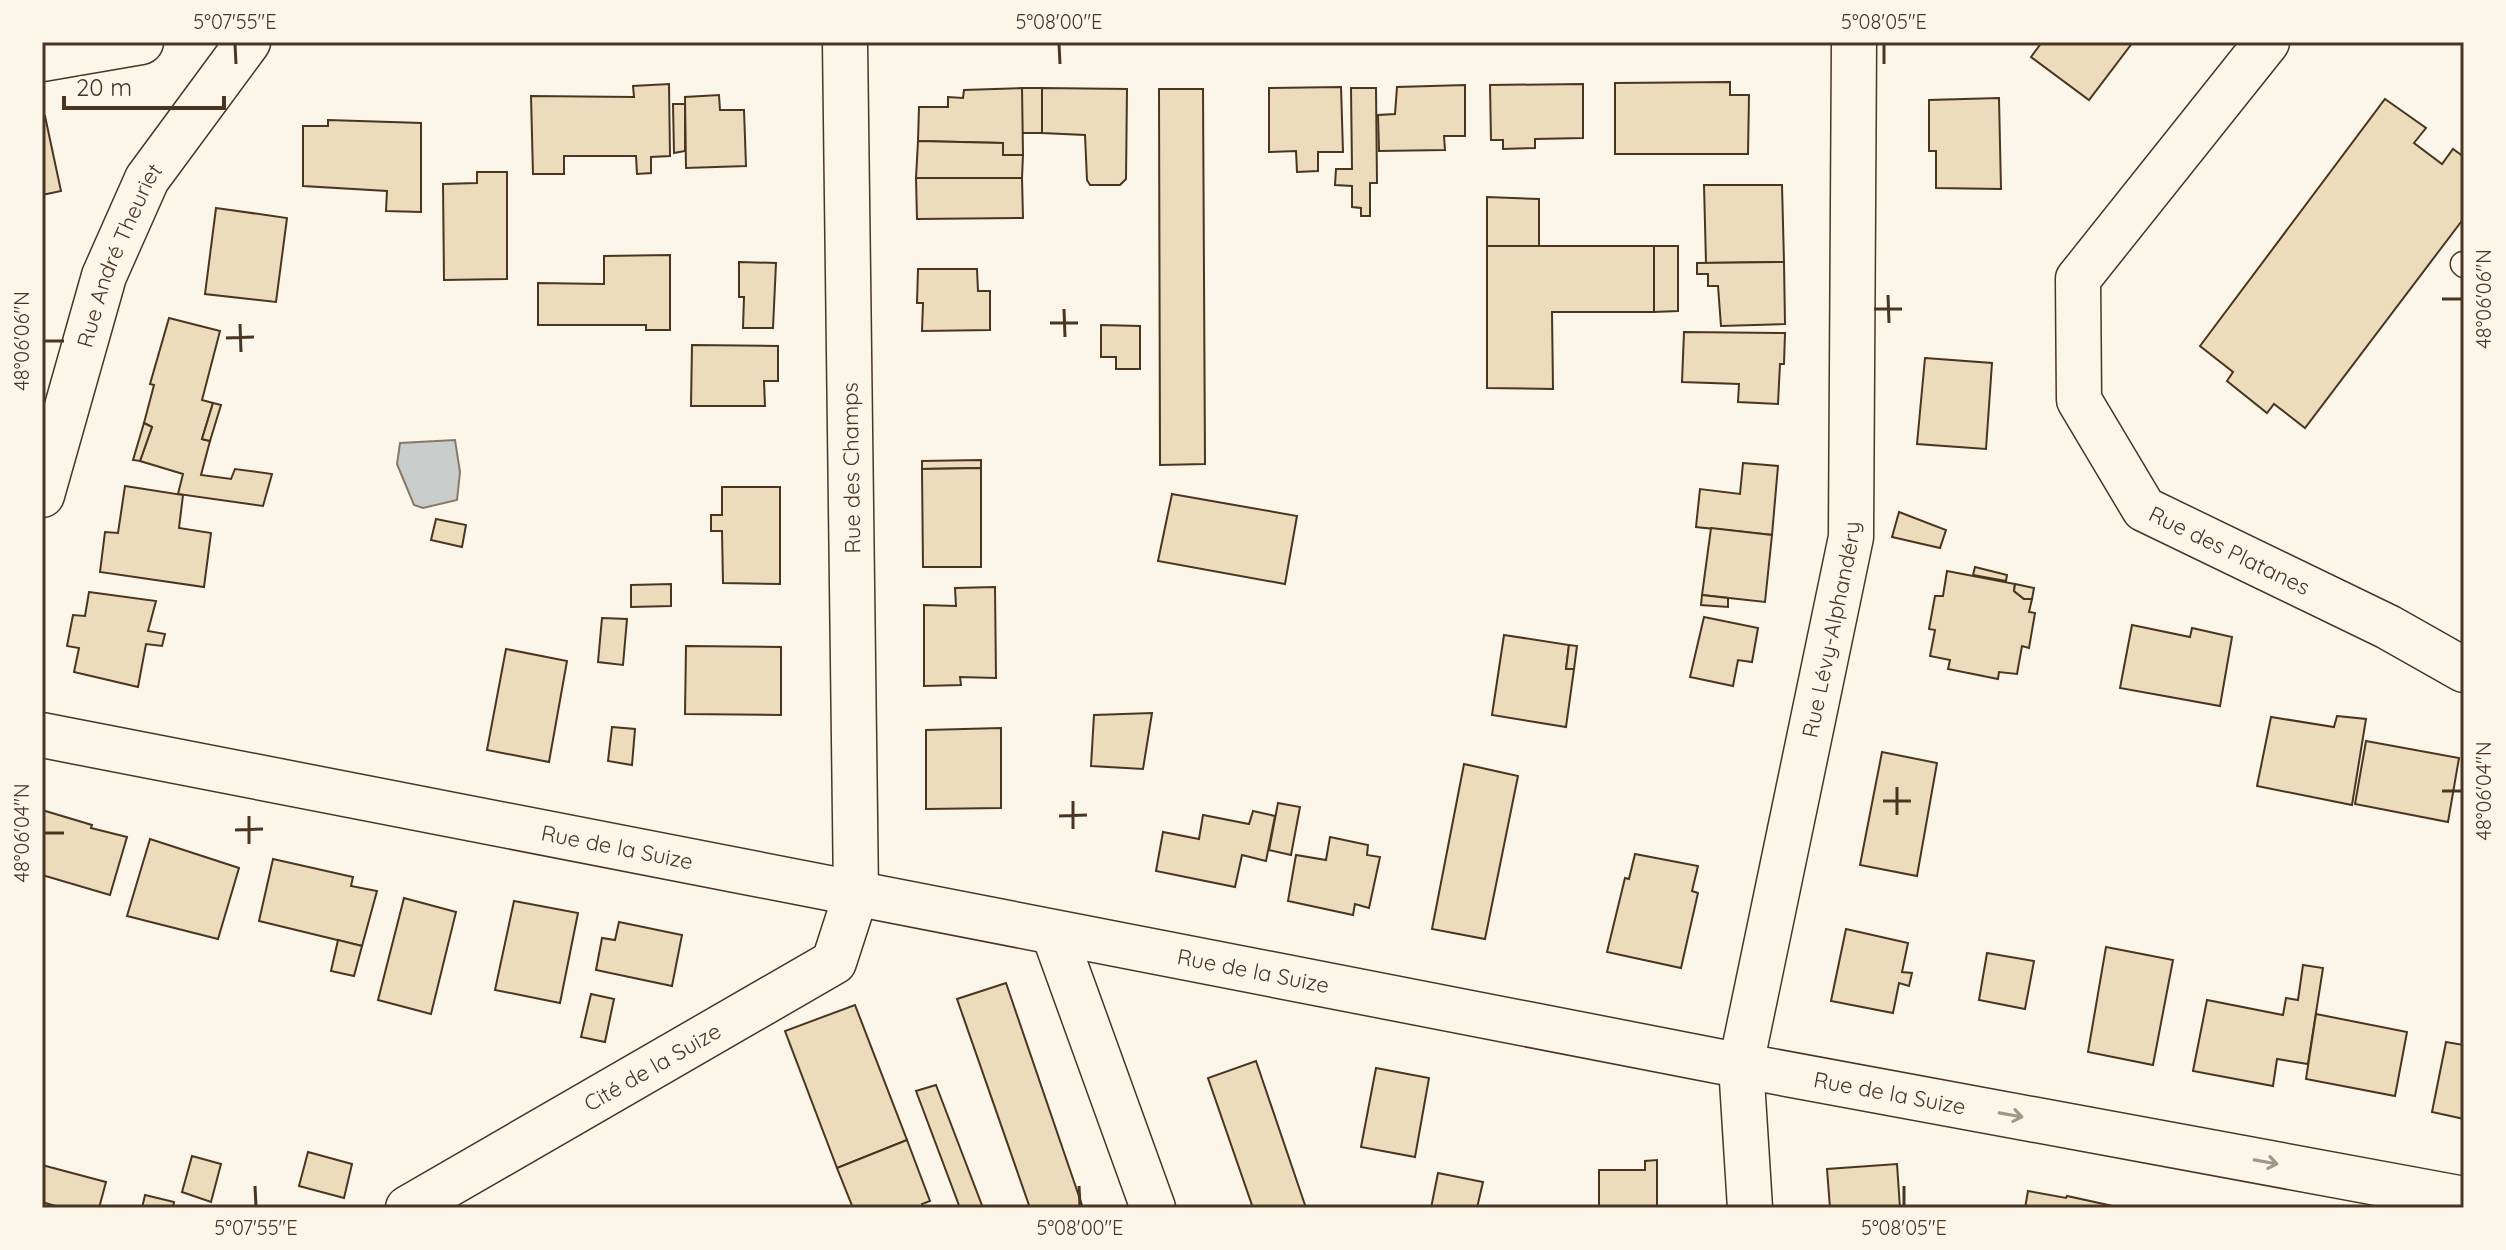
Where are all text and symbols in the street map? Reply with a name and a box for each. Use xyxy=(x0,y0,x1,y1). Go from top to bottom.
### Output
text: 5°07'55"E xyxy=(193,9,277,34)
text: 5°08'00"E xyxy=(1016,9,1102,34)
text: 5°08'05"E xyxy=(1841,9,1927,34)
scale bar xyxy=(64,60,224,110)
text: 20 m xyxy=(76,72,132,102)
street label: Rue André Theuriet xyxy=(70,158,168,351)
text: 48°06'06"N xyxy=(2471,249,2496,349)
text: 48°06'06"N xyxy=(9,291,34,391)
street label: Rue des Champs xyxy=(836,382,866,554)
street label: Rue des Platanes xyxy=(2144,500,2315,601)
street label: Rue Lévy-Alphandéry xyxy=(1796,521,1865,740)
text: 48°06'04"N xyxy=(2471,741,2496,841)
text: 48°06'04"N xyxy=(9,783,34,883)
street label: Rue de la Suize xyxy=(539,818,696,875)
street label: Rue de la Suize xyxy=(1175,942,1332,999)
street label: Cité de la Suize xyxy=(579,1016,726,1117)
street label: Rue de la Suize xyxy=(1811,1065,1968,1121)
one-way arrow xyxy=(1997,1108,2023,1123)
one-way arrow xyxy=(2253,1156,2279,1171)
text: 5°07'55"E xyxy=(214,1215,298,1240)
text: 5°08'00"E xyxy=(1037,1215,1123,1240)
text: 5°08'05"E xyxy=(1861,1215,1947,1240)

